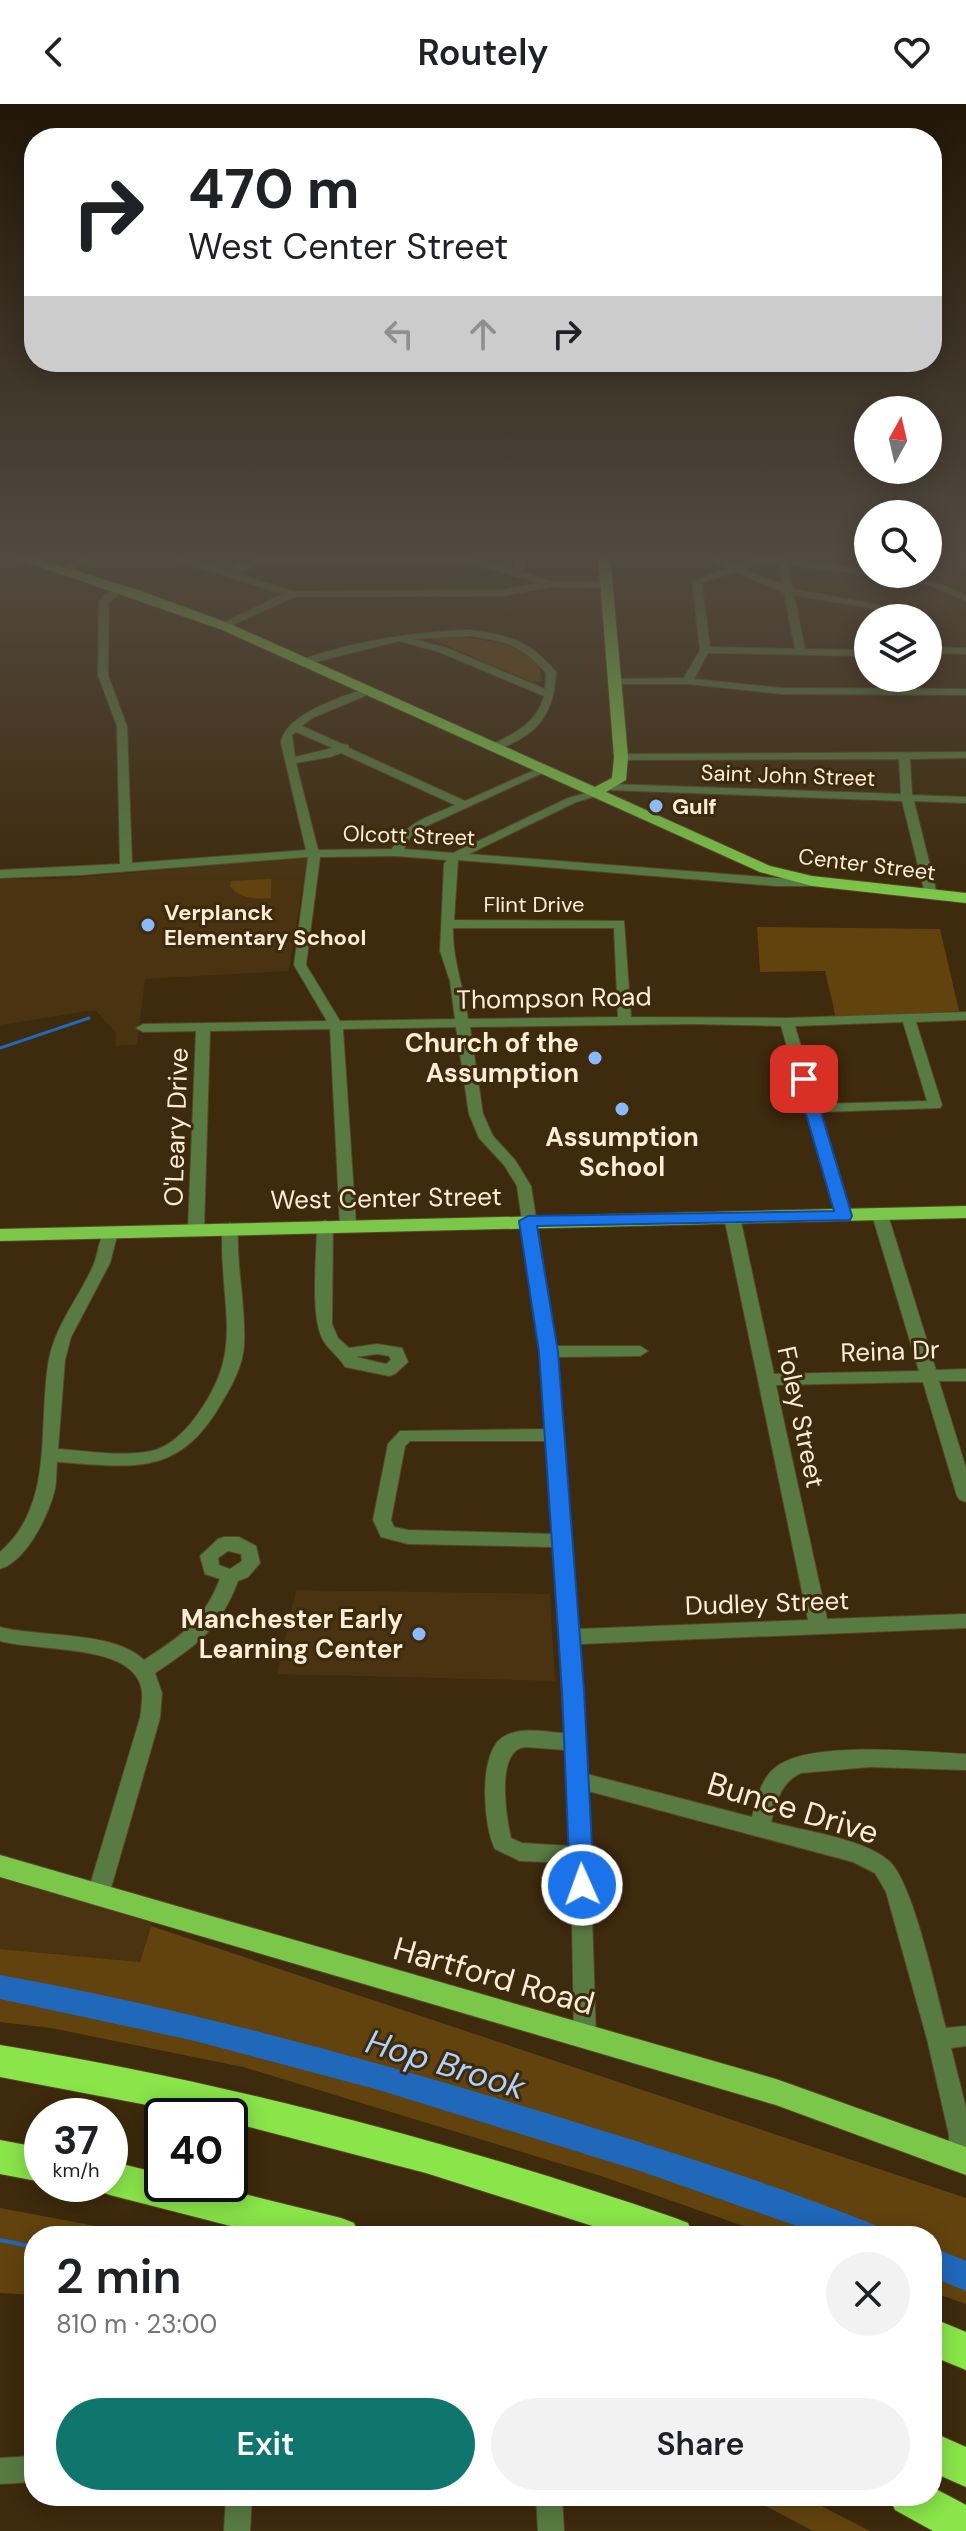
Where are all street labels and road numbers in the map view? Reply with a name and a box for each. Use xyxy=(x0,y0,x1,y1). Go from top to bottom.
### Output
street label: Saint John Street xyxy=(700,758,876,793)
street label: Olcott Street xyxy=(342,819,476,852)
street label: Center Street xyxy=(797,842,937,887)
street label: Flint Drive xyxy=(483,890,585,919)
street label: Thompson Road xyxy=(456,979,652,1017)
street label: O'Leary Drive xyxy=(156,1047,196,1207)
street label: West Center Street xyxy=(270,1179,502,1217)
street label: Reina Dr xyxy=(840,1332,940,1370)
street label: Foley Street xyxy=(769,1343,833,1491)
street label: Dudley Street xyxy=(684,1583,850,1623)
street label: Bunce Drive xyxy=(702,1762,884,1854)
street label: Hartford Road xyxy=(389,1927,599,2025)

